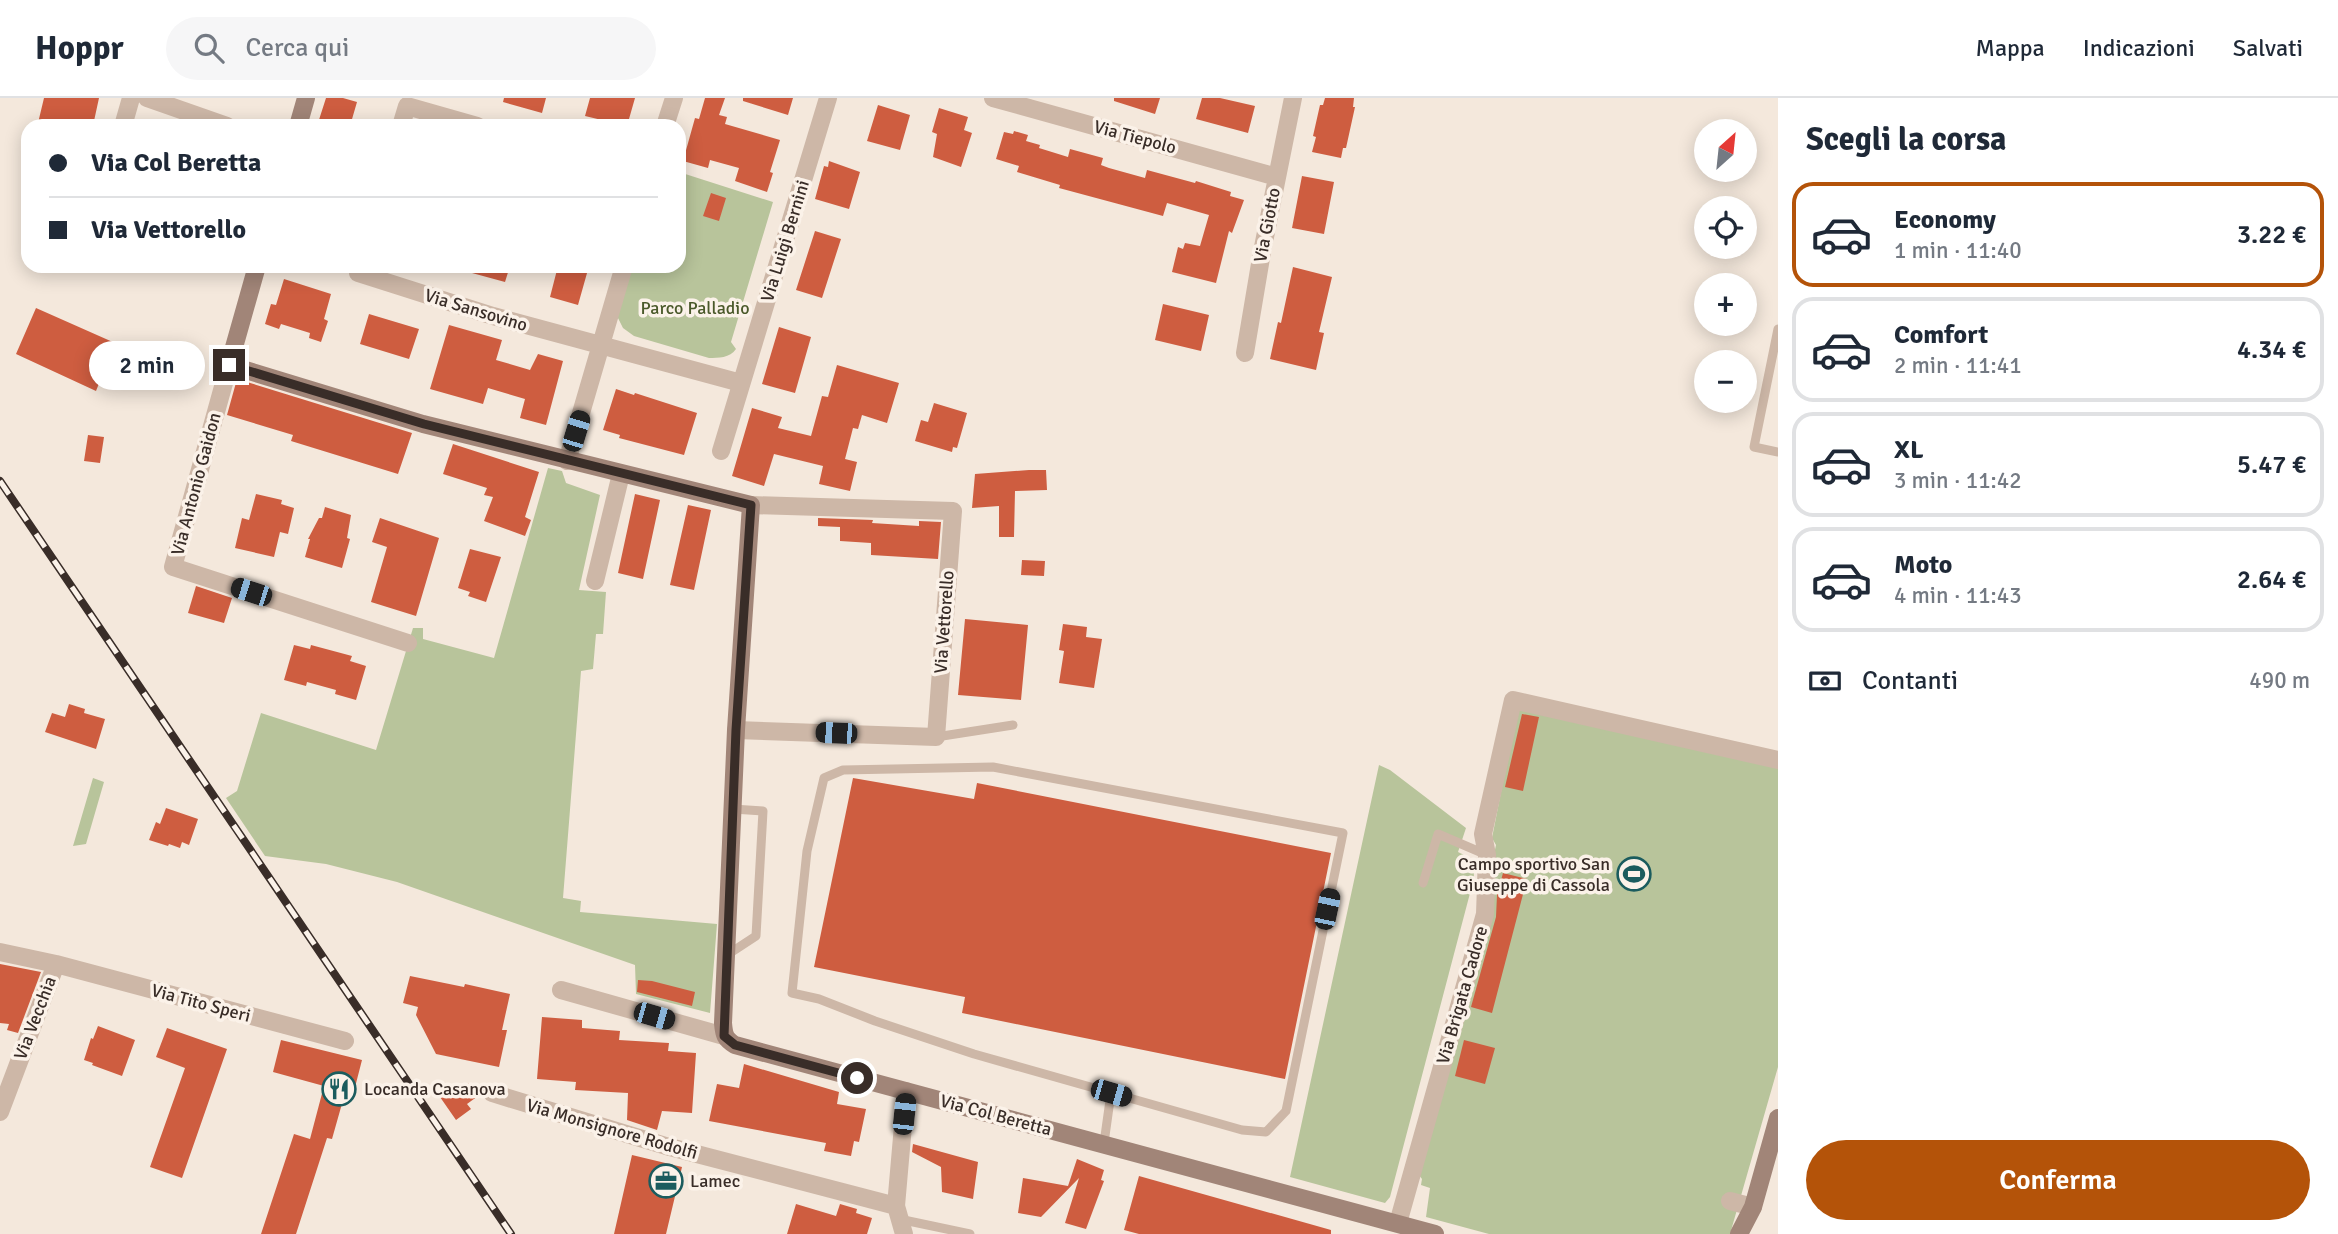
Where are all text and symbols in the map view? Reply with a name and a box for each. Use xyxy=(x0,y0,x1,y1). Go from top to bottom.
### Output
search box xyxy=(166,17,656,80)
text: Hoppr xyxy=(35,28,124,69)
icon: search xyxy=(190,29,228,67)
text: Cerca qui xyxy=(246,32,349,64)
text: Mappa xyxy=(1976,33,2045,63)
text: Indicazioni xyxy=(2083,33,2195,63)
text: Salvati xyxy=(2233,33,2303,63)
street label: Via Tiepolo xyxy=(1091,115,1179,159)
north arrow xyxy=(1694,119,1757,182)
map controls xyxy=(1694,119,1757,413)
text: Scegli la corsa xyxy=(1806,120,2007,159)
text: Via Col Beretta xyxy=(91,147,261,179)
street label: Via Luigi Bernini xyxy=(756,177,814,305)
street label: Via Giotto xyxy=(1249,186,1285,264)
button: locate xyxy=(1694,196,1757,259)
icon: car xyxy=(1810,203,1873,266)
text: Economy xyxy=(1894,204,1996,236)
text: Via Vettorello xyxy=(91,214,246,246)
text: 3.22 € xyxy=(2237,219,2306,251)
text: 1 min · 11:40 xyxy=(1894,236,2022,265)
button: + xyxy=(1694,273,1757,336)
street label: Via Sansovino xyxy=(422,284,530,336)
park label: Parco Palladio xyxy=(640,297,750,319)
icon: car xyxy=(1810,318,1873,381)
text: Comfort xyxy=(1894,319,1988,351)
text: 4.34 € xyxy=(2237,334,2306,366)
callout: 2 min xyxy=(89,341,204,390)
route end xyxy=(213,349,245,381)
button: − xyxy=(1694,350,1757,413)
text: 2 min xyxy=(119,351,175,380)
text: 2 min · 11:41 xyxy=(1894,351,2022,380)
car xyxy=(560,408,593,454)
street label: Via Antonio Gaidon xyxy=(166,410,226,558)
icon: car xyxy=(1810,433,1873,496)
text: XL xyxy=(1894,434,1924,466)
text: 5.47 € xyxy=(2237,449,2306,481)
text: 3 min · 11:42 xyxy=(1894,466,2022,495)
icon: car xyxy=(1810,548,1873,611)
text: Moto xyxy=(1894,549,1952,581)
text: 2.64 € xyxy=(2237,564,2306,596)
street label: Via Vettorello xyxy=(929,570,959,674)
car xyxy=(228,576,275,608)
text: 4 min · 11:43 xyxy=(1894,581,2022,610)
icon: cash xyxy=(1806,662,1844,700)
text: Contanti xyxy=(1862,665,1958,697)
text: 490 m xyxy=(2249,666,2310,695)
car xyxy=(815,722,858,744)
place label: Campo sportivo San Giuseppe di Cassola xyxy=(1457,853,1610,896)
sports icon: Campo sportivo San Giuseppe di Cassola xyxy=(1615,855,1653,893)
car xyxy=(1313,886,1342,932)
street label: Via Brigata Cadore xyxy=(1432,923,1492,1067)
street label: Via Vecchia xyxy=(9,973,61,1063)
street label: Via Tito Speri xyxy=(149,979,253,1027)
car xyxy=(631,1000,678,1032)
route start xyxy=(841,1062,873,1094)
restaurant icon: Locanda Casanova xyxy=(320,1070,358,1108)
car xyxy=(1088,1077,1135,1109)
place label: Locanda Casanova xyxy=(364,1078,506,1100)
street label: Via Col Beretta xyxy=(938,1090,1054,1140)
car xyxy=(892,1092,917,1136)
street label: Via Monsignore Rodolfi xyxy=(524,1094,700,1164)
button: Conferma xyxy=(1806,1140,2310,1220)
office icon: Lamec xyxy=(647,1162,685,1200)
place label: Lamec xyxy=(690,1170,740,1192)

